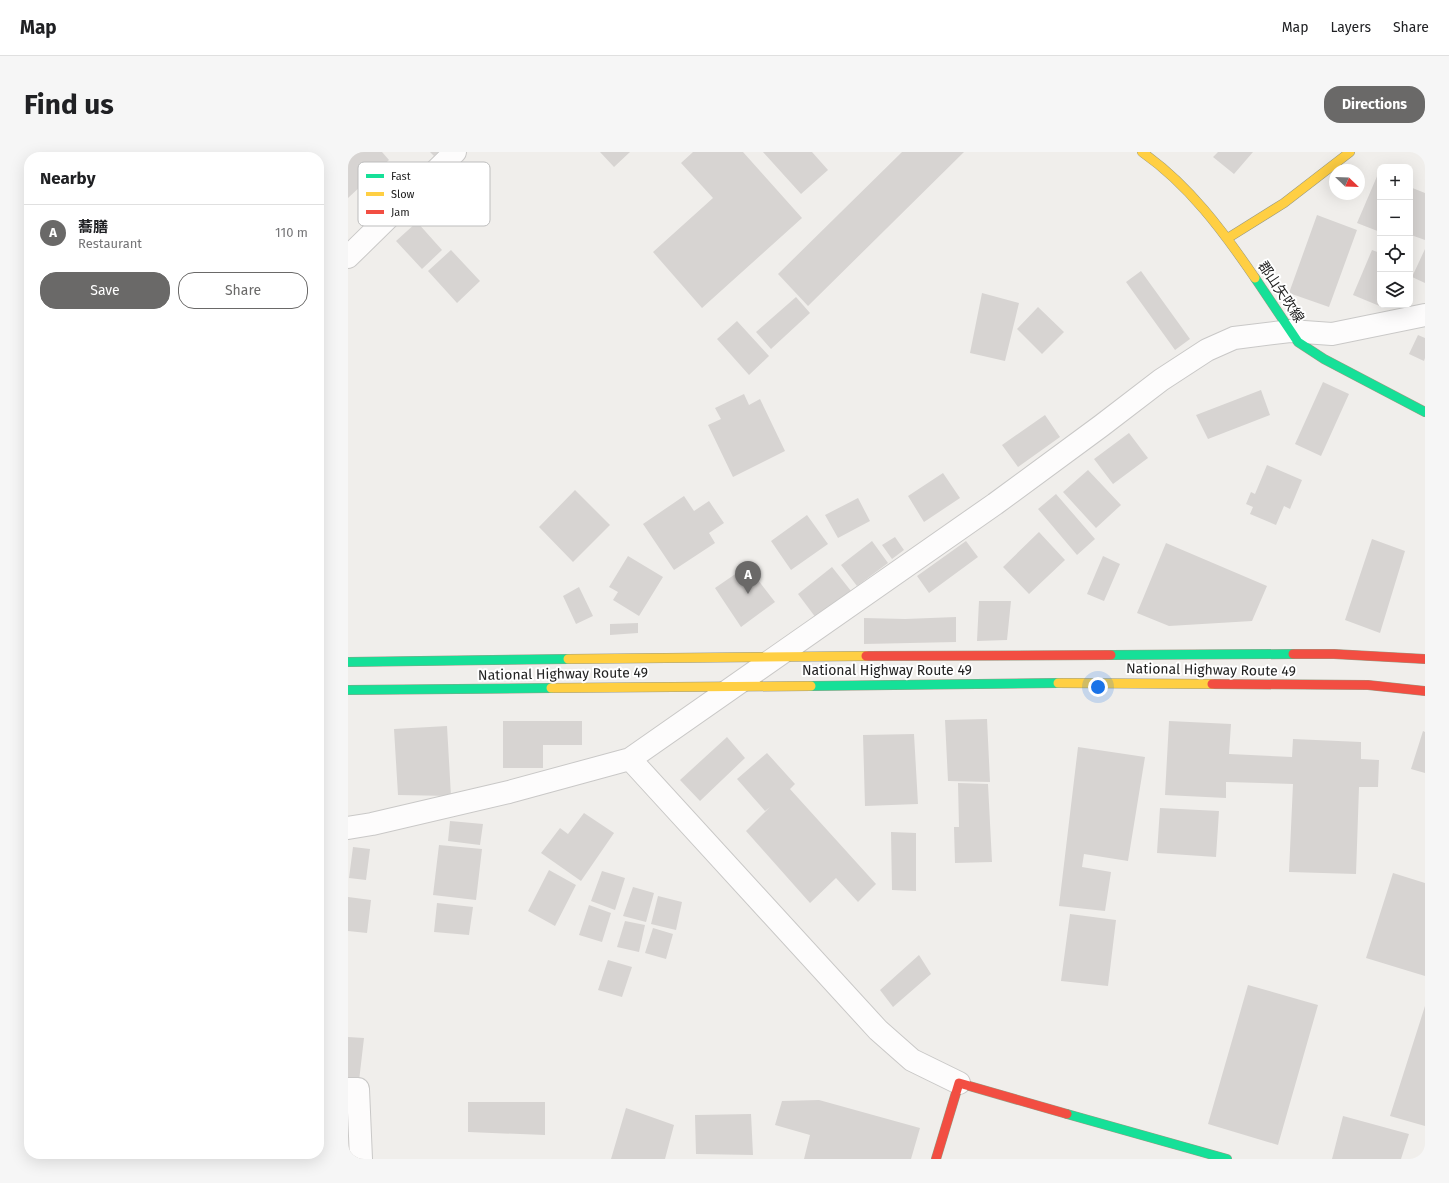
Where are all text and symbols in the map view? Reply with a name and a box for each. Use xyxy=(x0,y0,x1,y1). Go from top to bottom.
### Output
text: Map xyxy=(20,16,57,39)
text: Map xyxy=(1282,19,1308,36)
text: Layers xyxy=(1330,19,1371,36)
text: Share xyxy=(1393,19,1429,36)
button: Directions xyxy=(1324,86,1425,123)
text: Find us xyxy=(24,88,114,121)
legend xyxy=(358,162,490,226)
north arrow xyxy=(1329,164,1365,200)
map controls xyxy=(1377,164,1413,308)
button: + xyxy=(1377,164,1413,200)
text: Nearby xyxy=(40,168,95,189)
text: Fast xyxy=(391,170,411,183)
text: Slow xyxy=(391,188,415,201)
button: − xyxy=(1377,200,1413,236)
text: Jam xyxy=(391,206,410,219)
text: 蕎膳 xyxy=(78,218,108,236)
text: A xyxy=(49,225,57,240)
text: 110 m xyxy=(275,225,308,240)
text: Restaurant xyxy=(78,236,142,251)
button: locate xyxy=(1377,236,1413,272)
street label: 郡山矢吹線 xyxy=(1254,258,1308,326)
button: Save xyxy=(40,272,170,309)
button: Share xyxy=(178,272,308,309)
button: layers xyxy=(1377,272,1413,308)
pin: A xyxy=(735,561,761,594)
street label: National Highway Route 49 xyxy=(1126,660,1296,680)
street label: National Highway Route 49 xyxy=(802,662,972,679)
street label: National Highway Route 49 xyxy=(478,664,648,684)
your location xyxy=(1088,677,1108,697)

